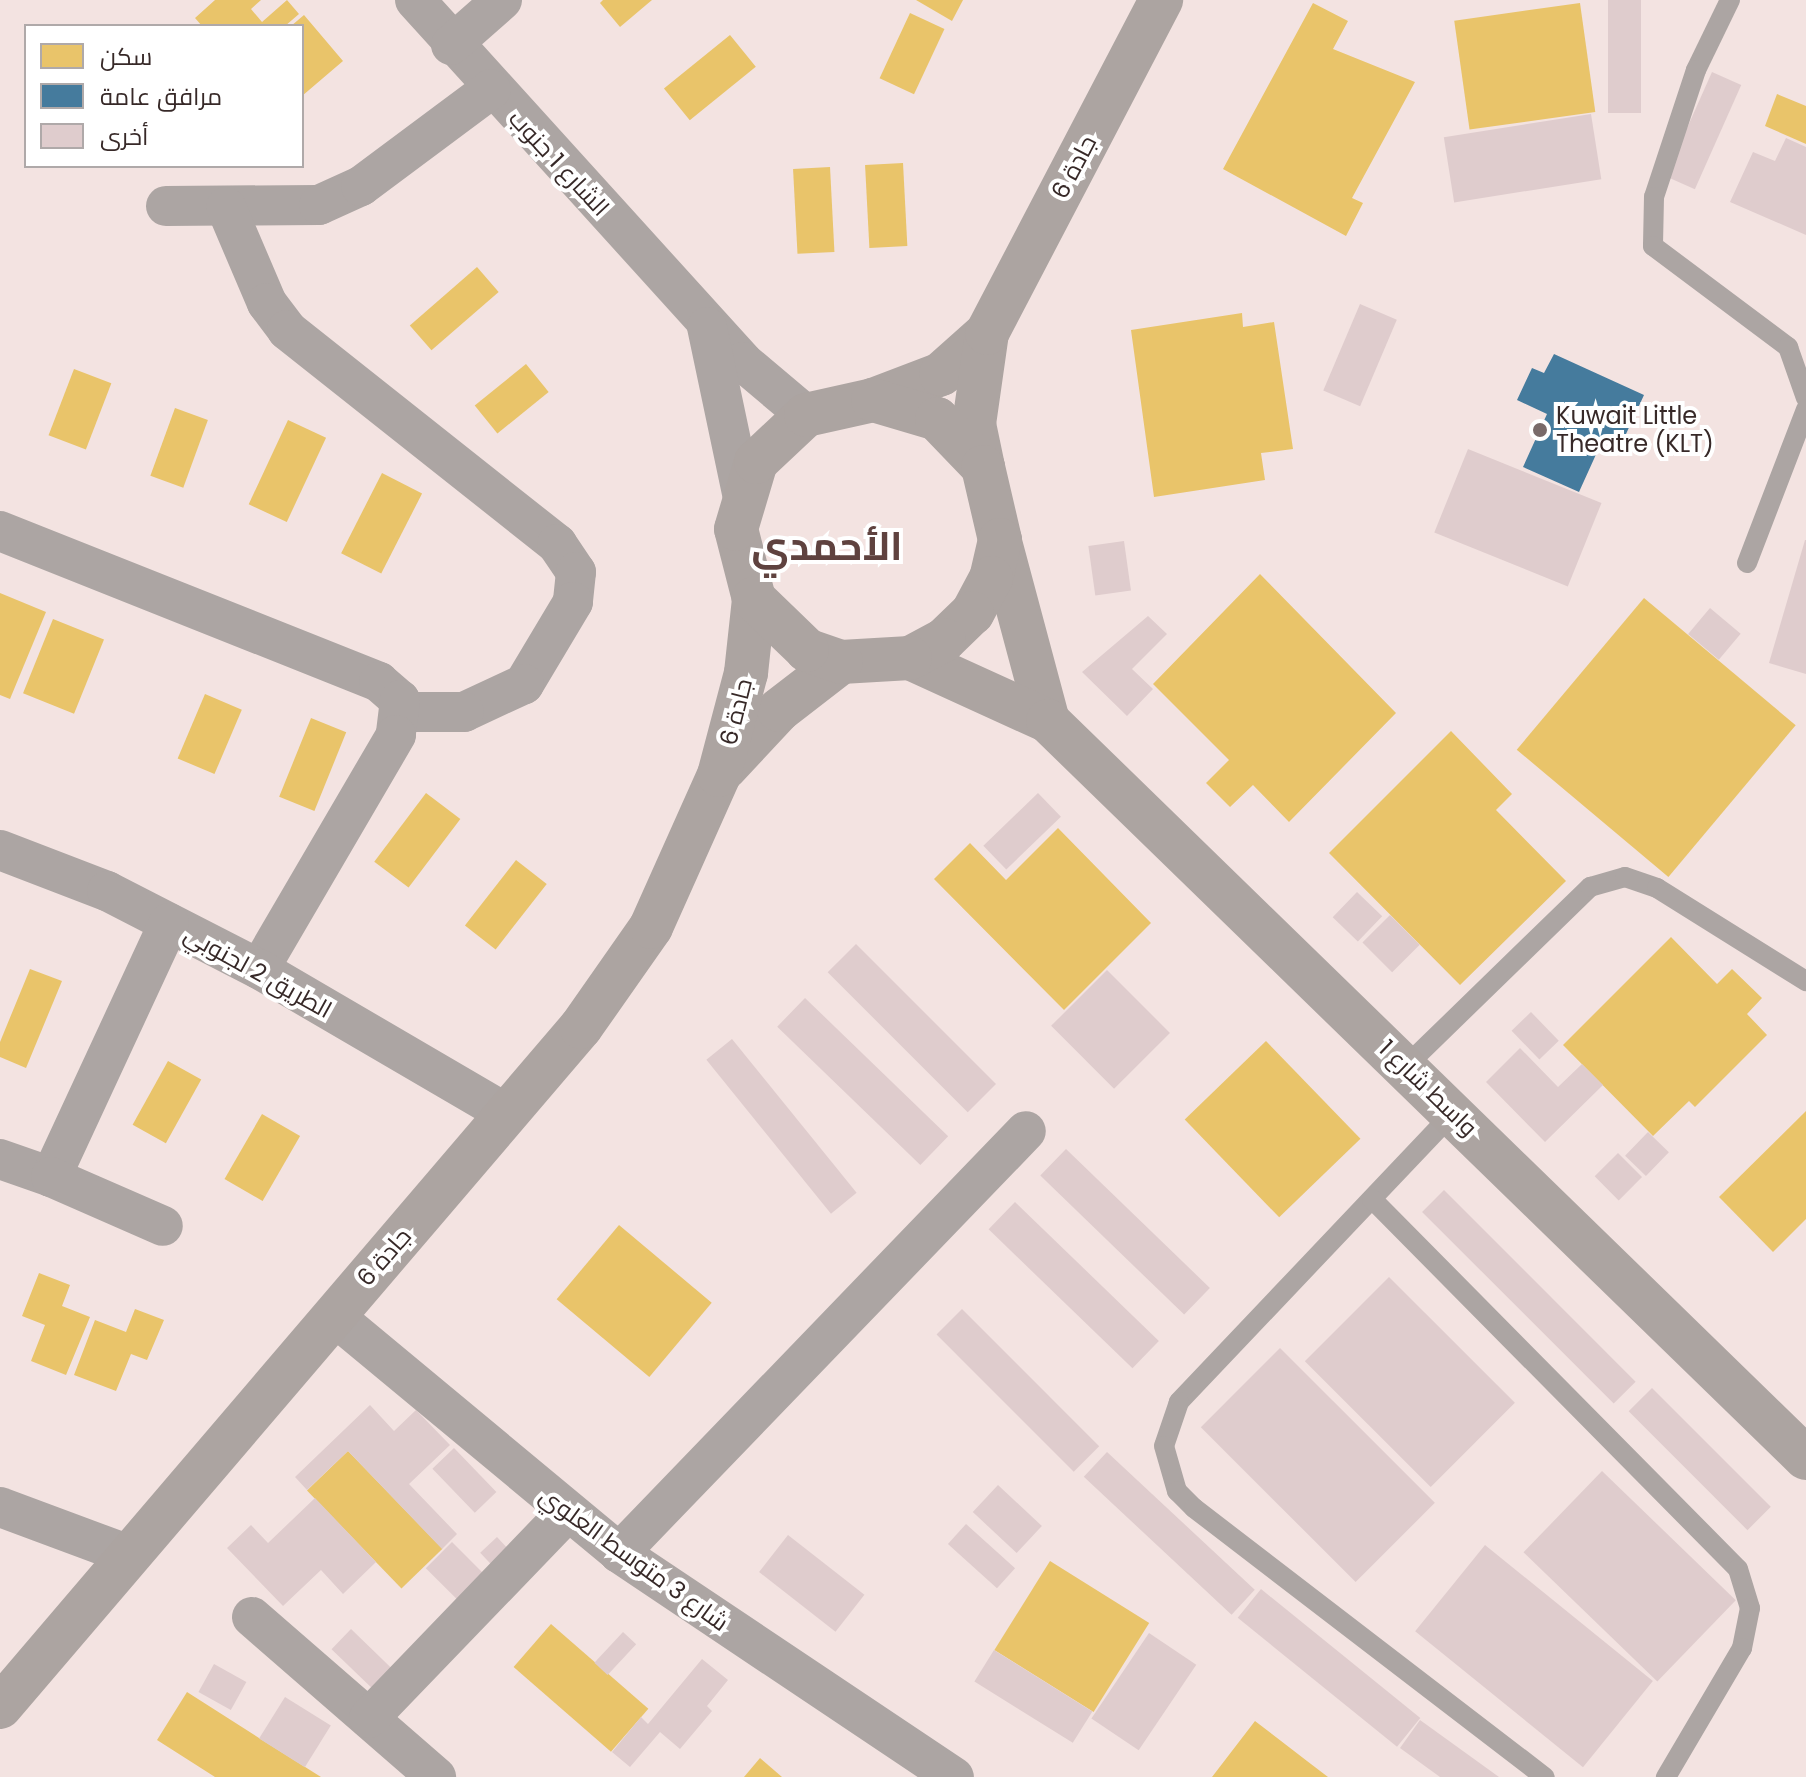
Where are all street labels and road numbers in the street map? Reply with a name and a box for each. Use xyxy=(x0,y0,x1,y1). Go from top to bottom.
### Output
street label: الشارع 1 جنوب xyxy=(503,104,615,222)
street label: جادة 6 xyxy=(1045,130,1103,204)
street label: جادة 6 xyxy=(714,676,758,748)
street label: الطريق 2 لجنوبي xyxy=(179,920,337,1024)
street label: واسط شارع 1 xyxy=(1373,1034,1483,1142)
street label: جادة 6 xyxy=(351,1222,417,1292)
street label: شارع 3 متوسط العلوي xyxy=(534,1481,734,1637)

